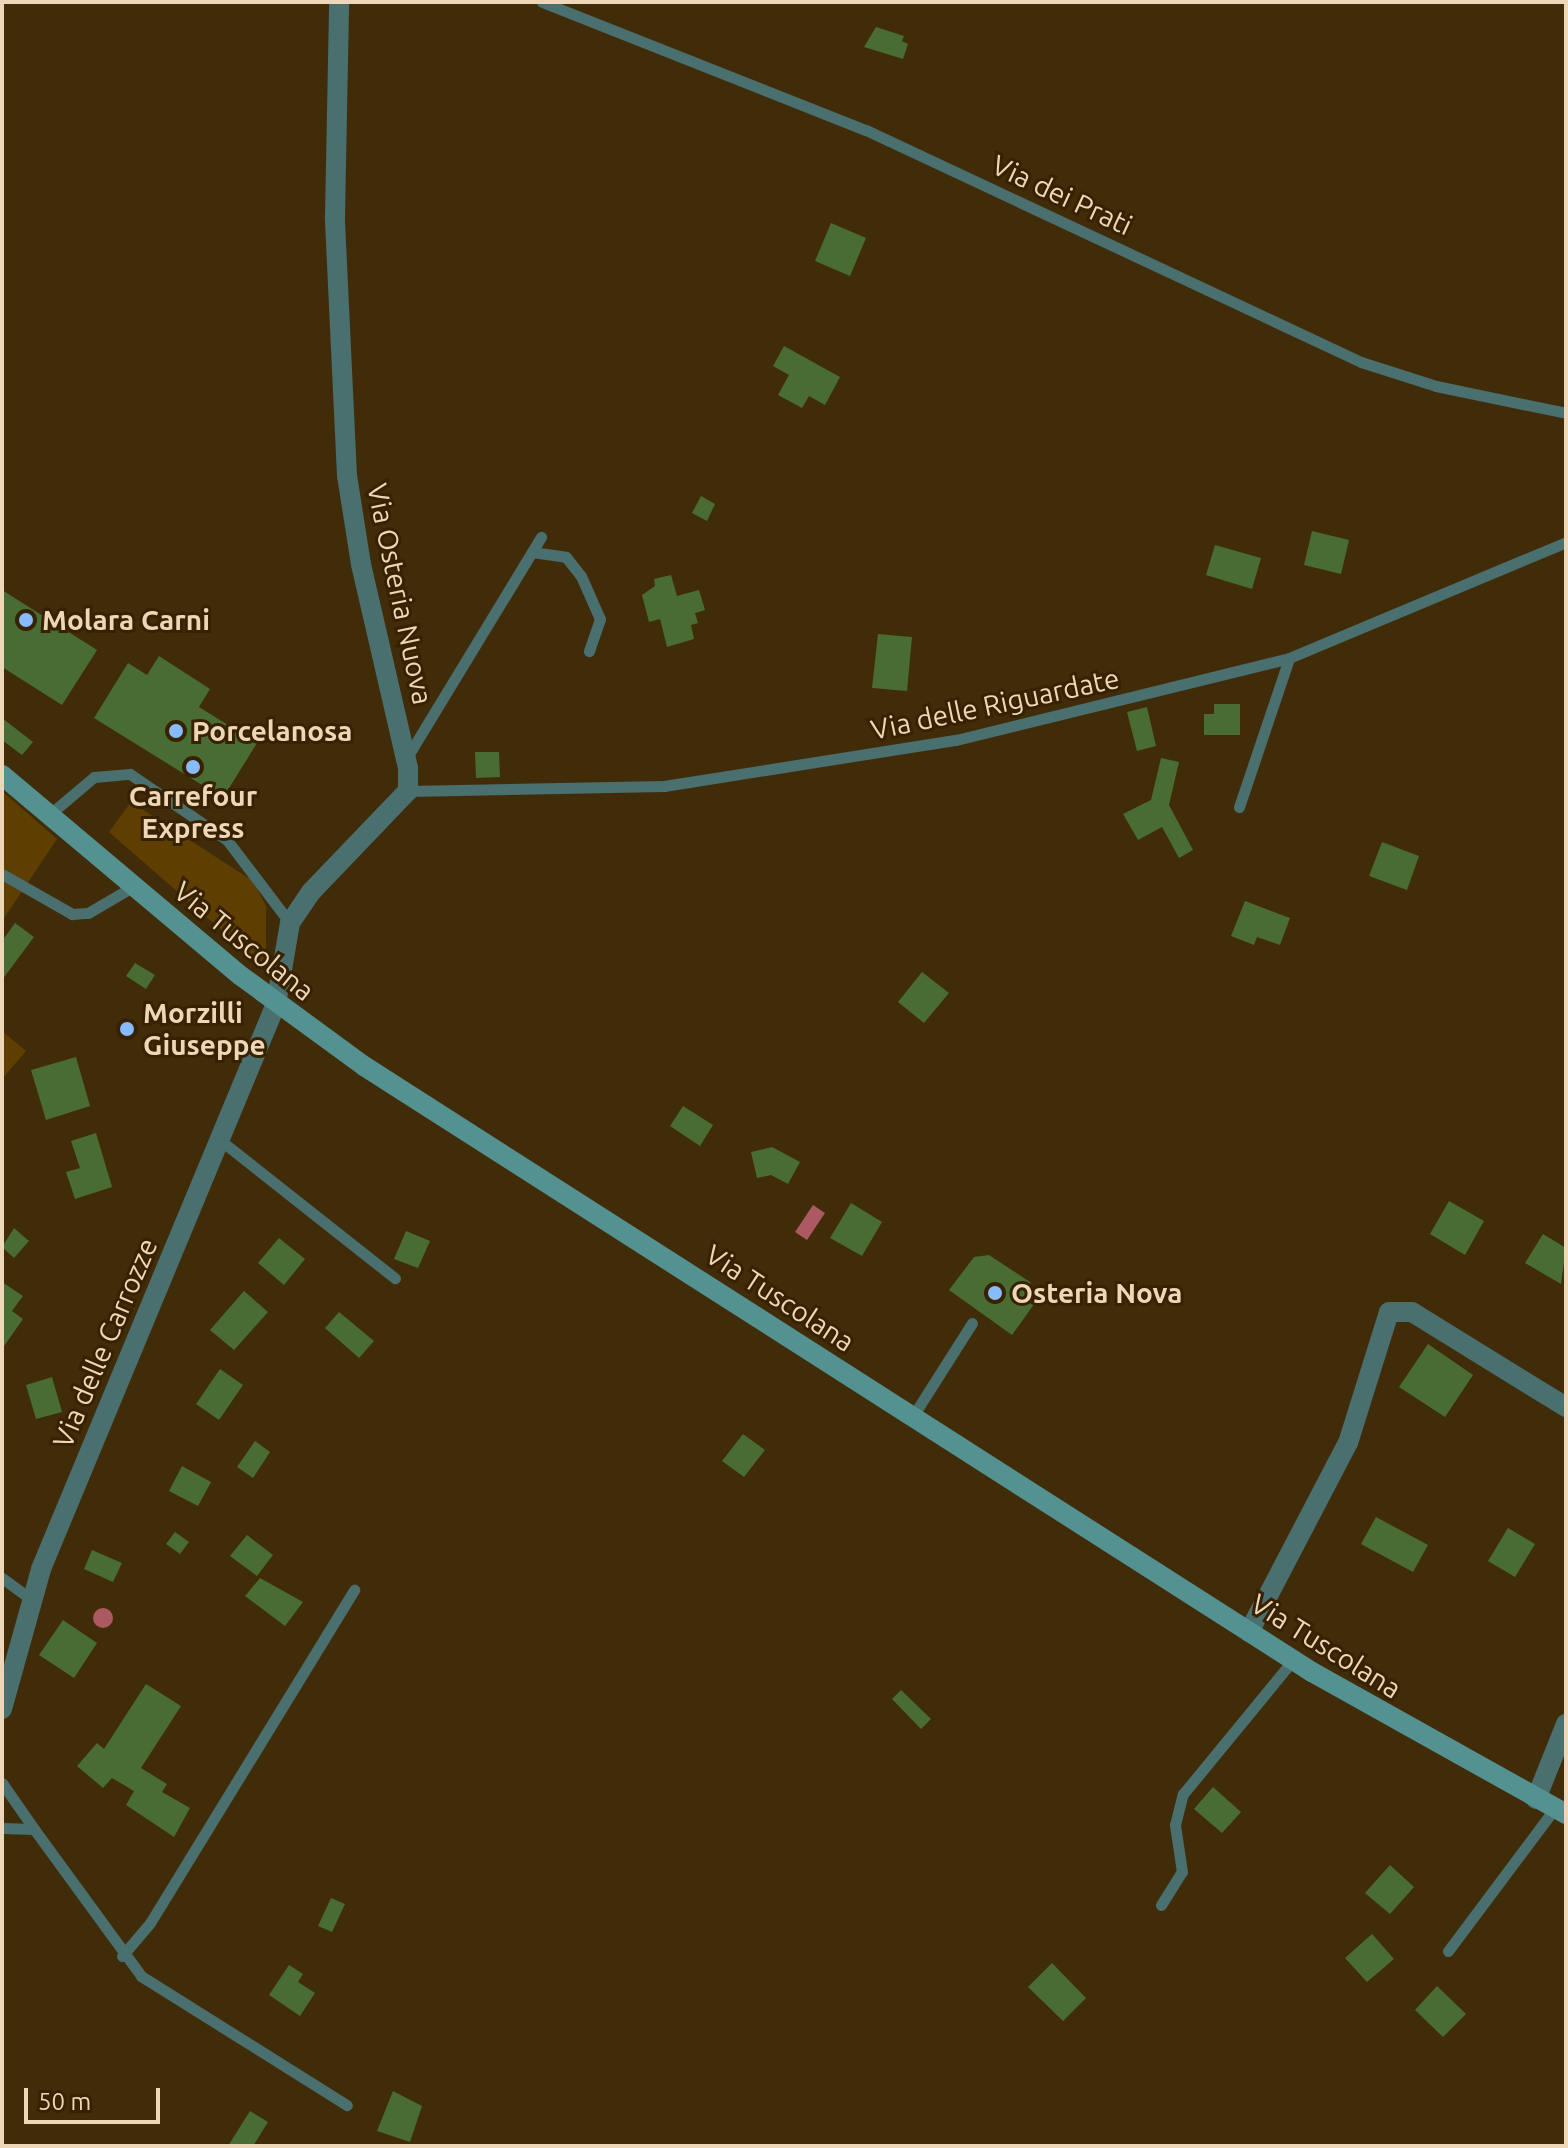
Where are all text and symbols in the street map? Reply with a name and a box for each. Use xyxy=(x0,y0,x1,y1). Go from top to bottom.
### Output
street label: Via dei Prati xyxy=(987,148,1137,242)
street label: Via Osteria Nuova xyxy=(360,480,440,708)
place label: Molara Carni xyxy=(42,603,210,637)
marker: Molara Carni xyxy=(17,611,35,629)
street label: Via delle Riguardate xyxy=(868,661,1122,747)
place label: Porcelanosa xyxy=(192,714,352,748)
marker: Porcelanosa xyxy=(167,722,185,740)
marker: Carrefour Express xyxy=(184,758,202,776)
place label: Carrefour Express xyxy=(129,779,257,845)
street label: Via Tuscolana xyxy=(167,874,321,1008)
place label: Morzilli Giuseppe xyxy=(143,996,266,1062)
marker: Morzilli Giuseppe xyxy=(118,1020,136,1038)
street label: Via delle Carrozze xyxy=(46,1233,164,1453)
street label: Via Tuscolana xyxy=(699,1237,861,1359)
place label: Osteria Nova xyxy=(1011,1276,1183,1310)
marker: Osteria Nova xyxy=(986,1284,1004,1302)
street label: Via Tuscolana xyxy=(1245,1587,1407,1705)
scale bar xyxy=(28,2072,164,2122)
text: 50 m xyxy=(38,2088,91,2115)

